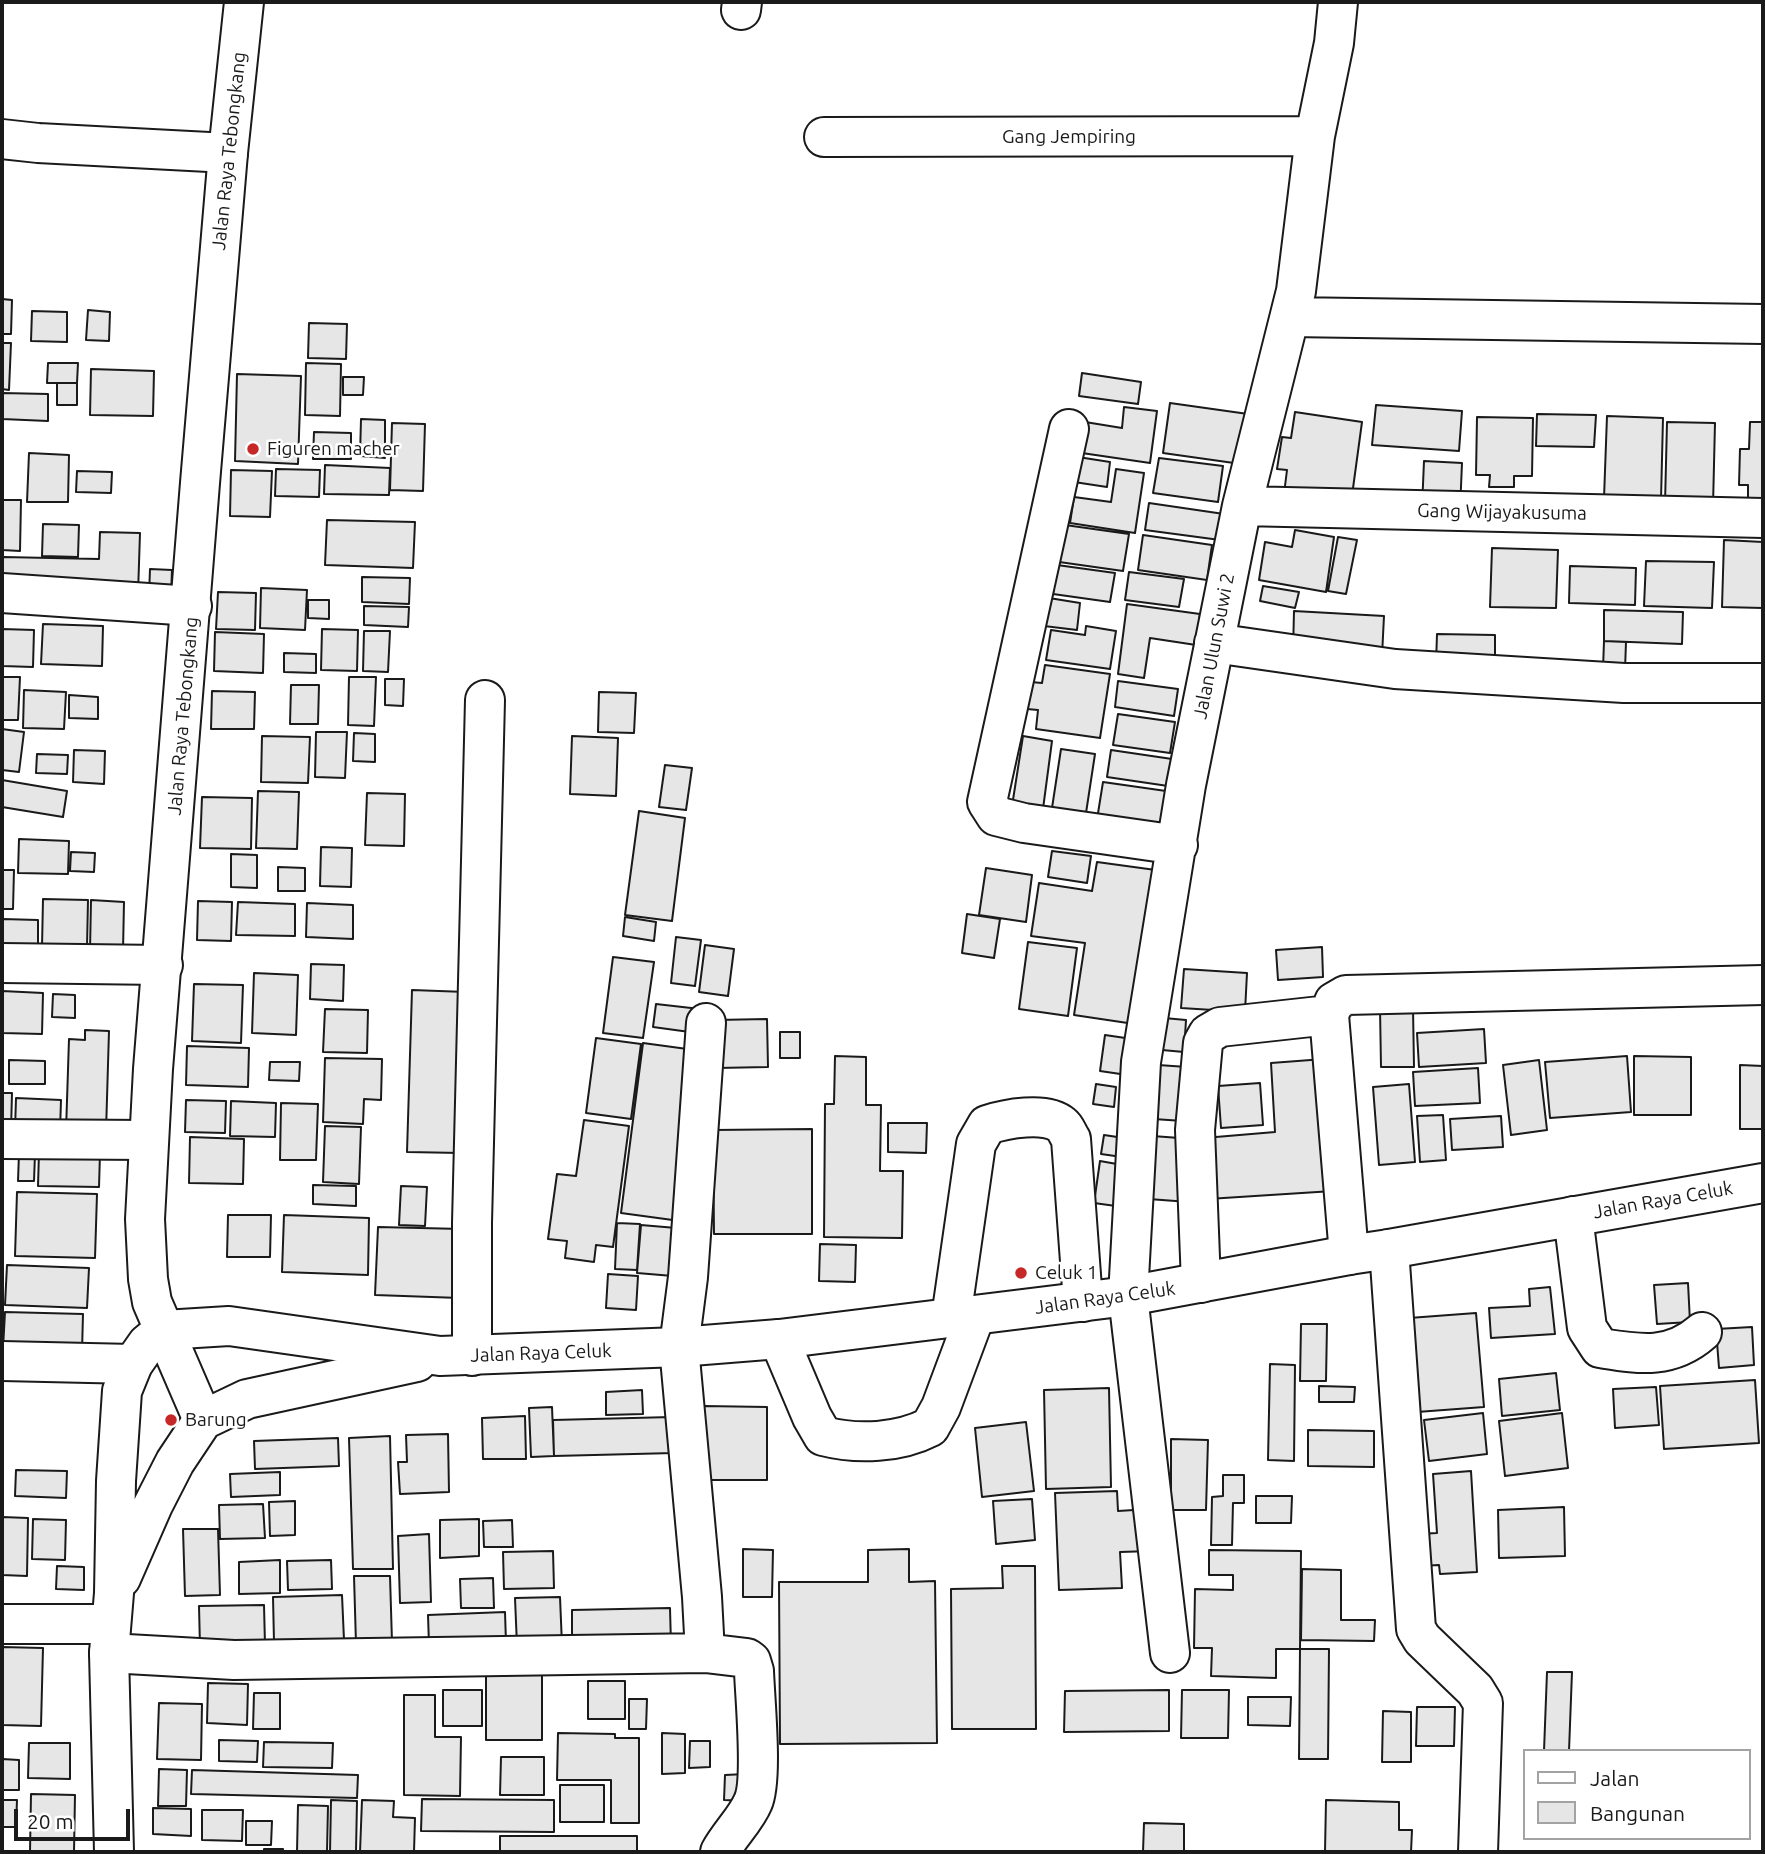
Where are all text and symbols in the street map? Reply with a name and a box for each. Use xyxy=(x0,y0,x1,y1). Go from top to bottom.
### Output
street label: Jalan Raya Tebongkang xyxy=(207,51,251,251)
street label: Gang Jempiring xyxy=(1002,126,1136,148)
place label: Figuren macher xyxy=(267,438,400,460)
marker: Figuren macher xyxy=(245,441,261,457)
street label: Gang Wijayakusuma xyxy=(1417,499,1587,525)
street label: Jalan Ulun Suwi 2 xyxy=(1189,571,1239,721)
street label: Jalan Raya Tebongkang xyxy=(163,616,203,816)
street label: Jalan Raya Celuk xyxy=(1591,1176,1735,1224)
place label: Celuk 1 xyxy=(1035,1262,1098,1284)
marker: Celuk 1 xyxy=(1013,1265,1029,1281)
street label: Jalan Raya Celuk xyxy=(1033,1277,1177,1319)
street label: Jalan Raya Celuk xyxy=(470,1339,612,1367)
place label: Barung xyxy=(185,1409,247,1431)
marker: Barung xyxy=(163,1412,179,1428)
legend xyxy=(1524,1749,1751,1840)
text: Jalan xyxy=(1590,1766,1639,1790)
scale bar xyxy=(18,1794,133,1838)
text: Bangunan xyxy=(1590,1801,1685,1825)
text: 20 m xyxy=(27,1809,74,1833)

